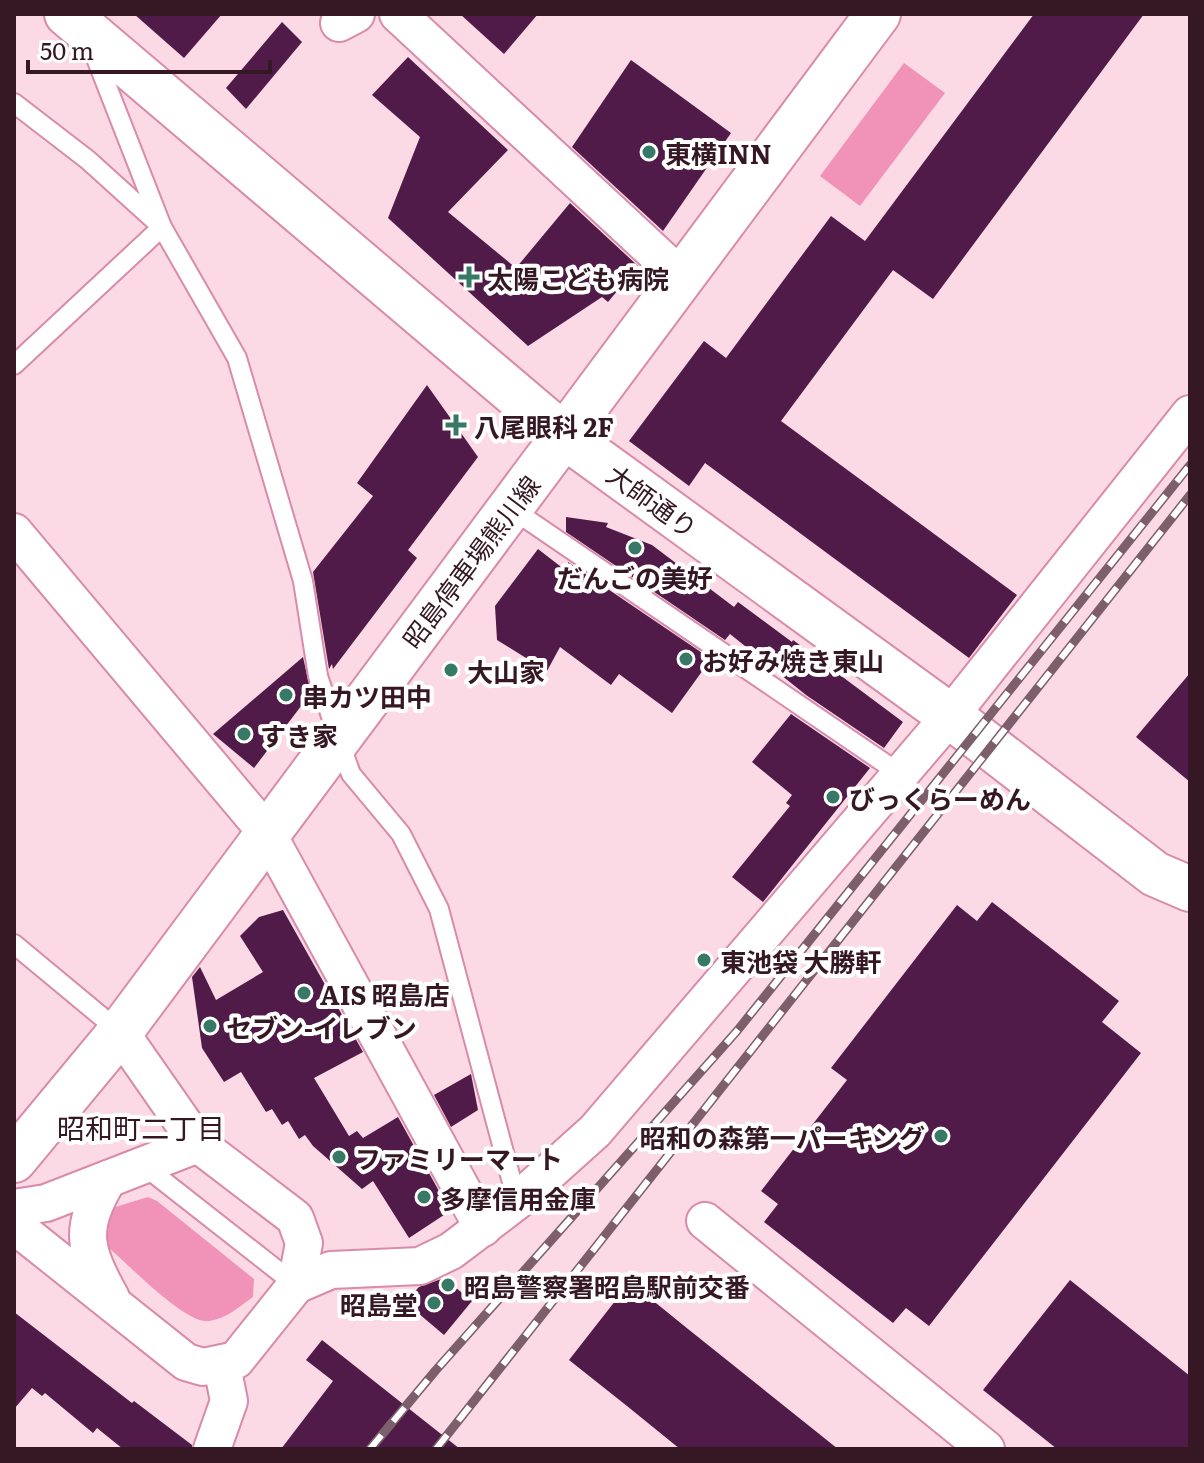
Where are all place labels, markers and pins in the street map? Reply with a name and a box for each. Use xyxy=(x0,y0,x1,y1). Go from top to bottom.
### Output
place label: 東横INN xyxy=(665,133,771,172)
marker: 東横INN xyxy=(640,143,658,161)
place label: 太陽こども病院 xyxy=(487,258,669,297)
marker: 太陽こども病院 xyxy=(458,266,480,288)
place label: 八尾眼科 2F xyxy=(474,406,614,445)
marker: 八尾眼科 2F xyxy=(445,414,467,436)
marker: だんごの美好 xyxy=(626,539,644,557)
place label: だんごの美好 xyxy=(557,557,713,596)
place label: お好み焼き東山 xyxy=(702,640,884,679)
marker: お好み焼き東山 xyxy=(677,650,695,668)
place label: 大山家 xyxy=(467,651,545,690)
marker: 大山家 xyxy=(442,661,460,679)
place label: 串カツ田中 xyxy=(302,676,432,715)
marker: 串カツ田中 xyxy=(277,686,295,704)
place label: すき家 xyxy=(260,715,338,754)
marker: すき家 xyxy=(235,725,253,743)
place label: びっくらーめん xyxy=(849,778,1031,817)
marker: びっくらーめん xyxy=(824,788,842,806)
place label: 東池袋 大勝軒 xyxy=(720,941,881,980)
marker: 東池袋 大勝軒 xyxy=(695,951,713,969)
place label: AIS 昭島店 xyxy=(320,974,450,1013)
marker: AIS 昭島店 xyxy=(295,984,313,1002)
place label: セブン-イレブン xyxy=(226,1007,417,1046)
marker: セブン-イレブン xyxy=(201,1017,219,1035)
place label: 昭和の森第一パーキング xyxy=(640,1117,925,1156)
marker: 昭和の森第一パーキング xyxy=(932,1127,950,1145)
place label: ファミリーマート xyxy=(355,1138,563,1177)
marker: ファミリーマート xyxy=(330,1148,348,1166)
place label: 多摩信用金庫 xyxy=(440,1178,596,1217)
marker: 多摩信用金庫 xyxy=(415,1188,433,1206)
place label: 昭島警察署昭島駅前交番 xyxy=(464,1266,750,1305)
marker: 昭島警察署昭島駅前交番 xyxy=(439,1276,457,1294)
place label: 昭島堂 xyxy=(340,1284,418,1323)
marker: 昭島堂 xyxy=(425,1294,443,1312)

